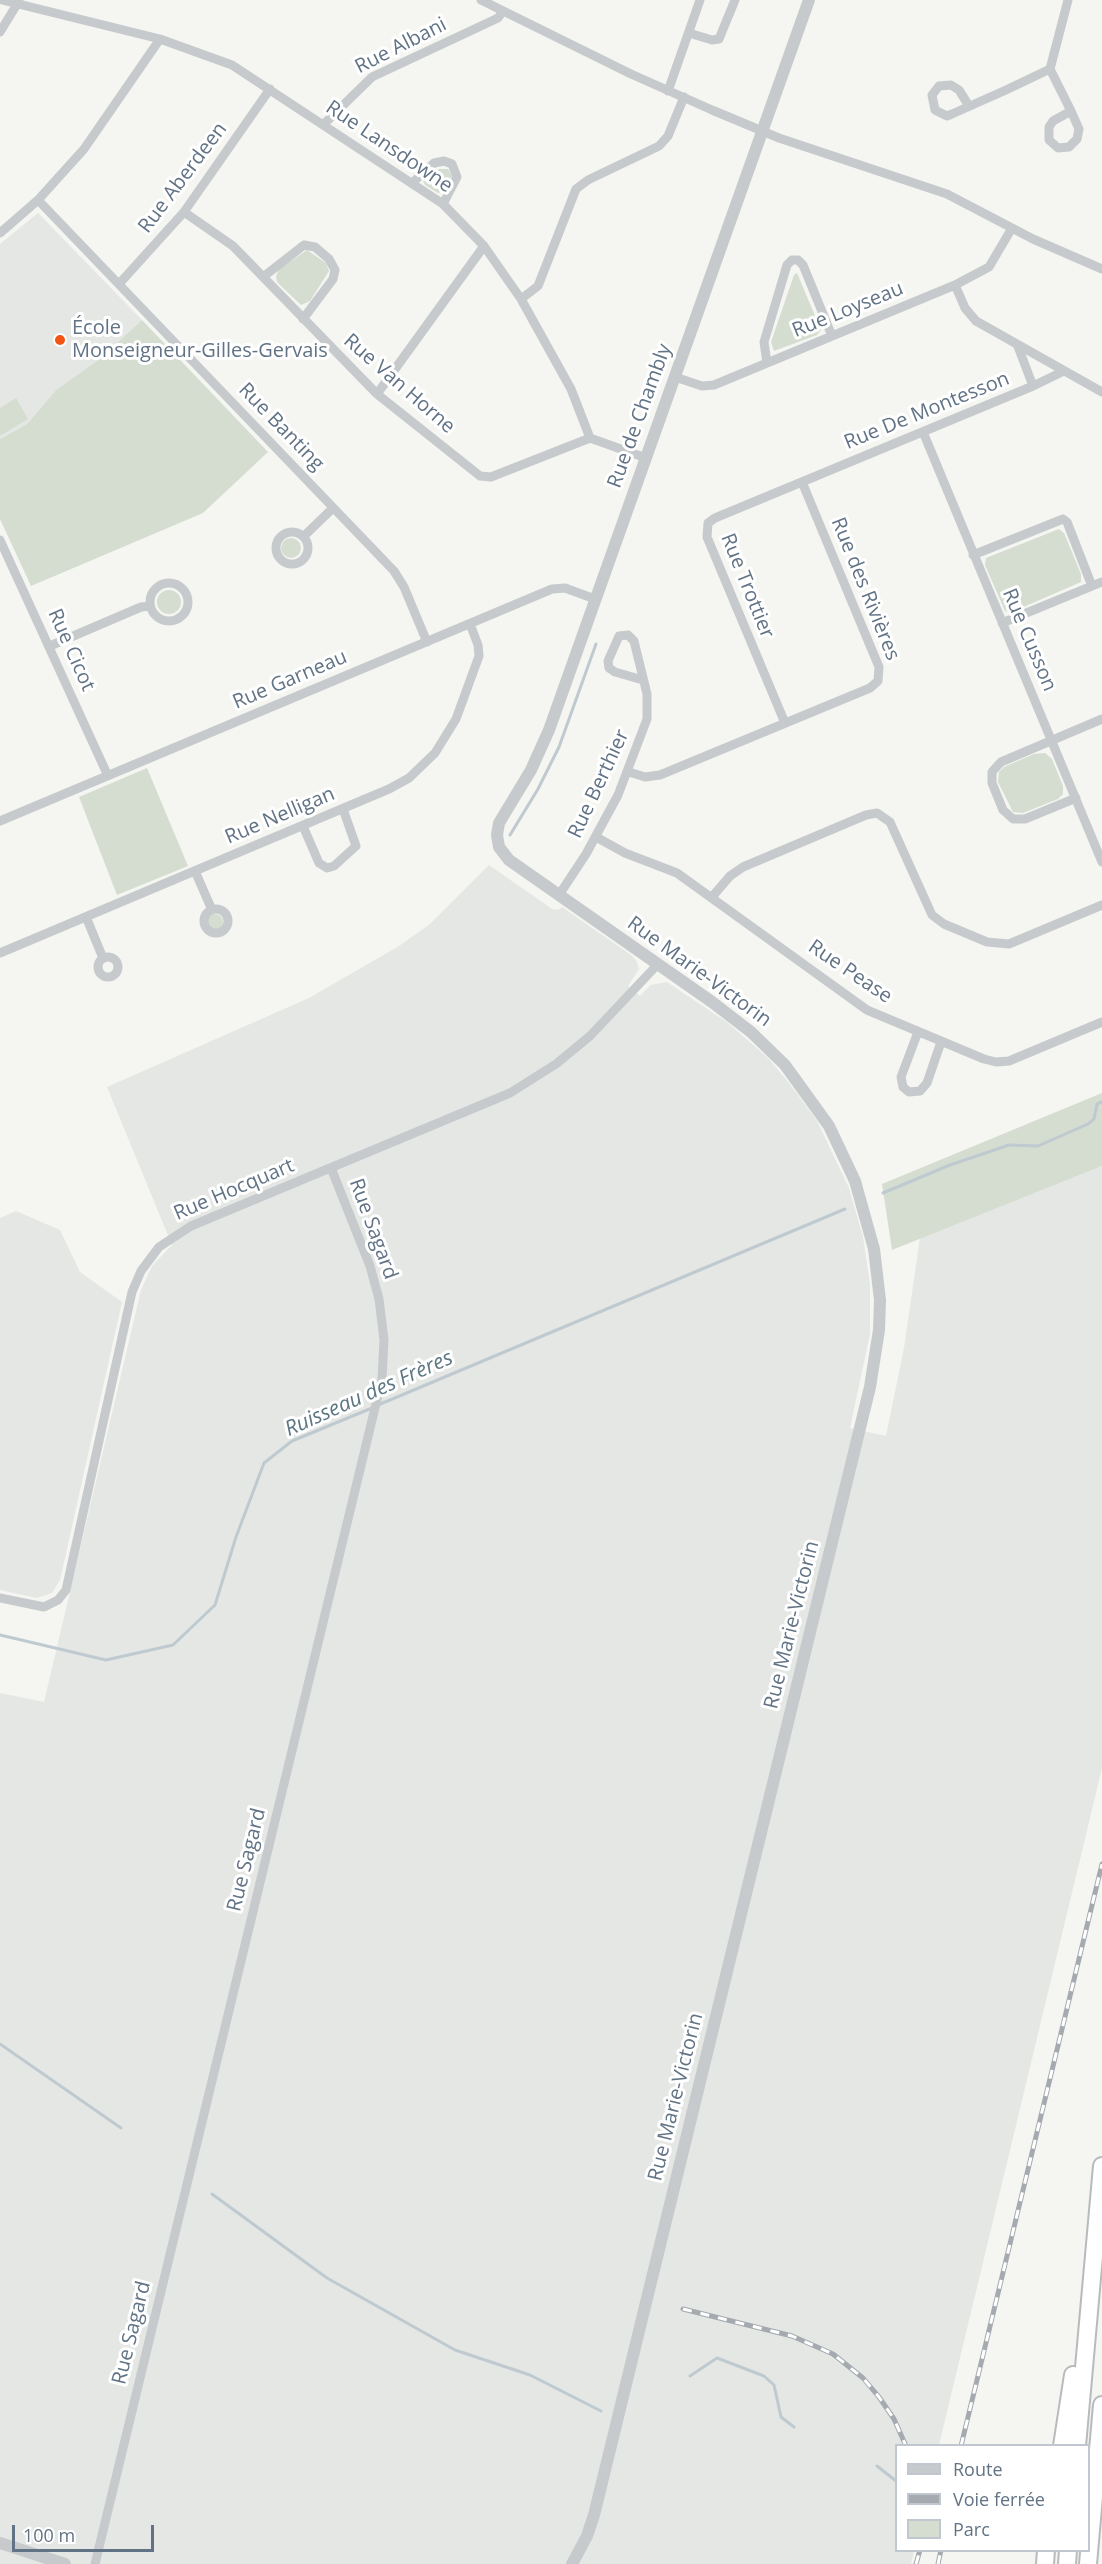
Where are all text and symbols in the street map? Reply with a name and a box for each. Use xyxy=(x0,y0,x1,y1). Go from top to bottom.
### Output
street label: Rue Albani xyxy=(351,13,451,79)
street label: Rue Lansdowne xyxy=(321,96,457,198)
street label: Rue Aberdeen xyxy=(134,118,232,238)
street label: Rue Loyseau xyxy=(789,277,907,343)
place label: École Monseigneur-Gilles-Gervais xyxy=(72,316,328,363)
street label: Rue Van Horne xyxy=(338,329,460,439)
marker: École Monseigneur-Gilles-Gervais xyxy=(53,333,67,347)
street label: Rue de Chambly xyxy=(603,341,677,491)
street label: Rue De Montesson xyxy=(841,367,1013,455)
street label: Rue Banting xyxy=(233,378,329,476)
street label: Rue des Rivières xyxy=(825,514,905,664)
street label: Rue Trottier xyxy=(715,530,779,642)
street label: Rue Cusson xyxy=(997,585,1061,695)
street label: Rue Cicot xyxy=(42,605,100,695)
street label: Rue Garneau xyxy=(229,645,351,715)
street label: Rue Berthier xyxy=(563,726,635,842)
street label: Rue Nelligan xyxy=(222,782,338,850)
street label: Rue Marie-Victorin xyxy=(622,912,776,1032)
street label: Rue Pease xyxy=(803,935,897,1009)
street label: Rue Hocquart xyxy=(170,1154,298,1226)
street label: Rue Sagard xyxy=(344,1175,402,1283)
water label: Ruisseau des Frères xyxy=(281,1346,457,1442)
street label: Rue Marie-Victorin xyxy=(760,1539,824,1711)
street label: Rue Sagard xyxy=(223,1806,271,1914)
street label: Rue Marie-Victorin xyxy=(644,2011,708,2183)
street label: Rue Sagard xyxy=(108,2279,156,2387)
legend xyxy=(895,2444,1090,2552)
text: Route xyxy=(953,2457,1003,2481)
text: Voie ferrée xyxy=(953,2487,1045,2511)
scale bar xyxy=(15,2513,158,2551)
text: Parc xyxy=(953,2517,990,2541)
text: 100 m xyxy=(23,2523,75,2547)

